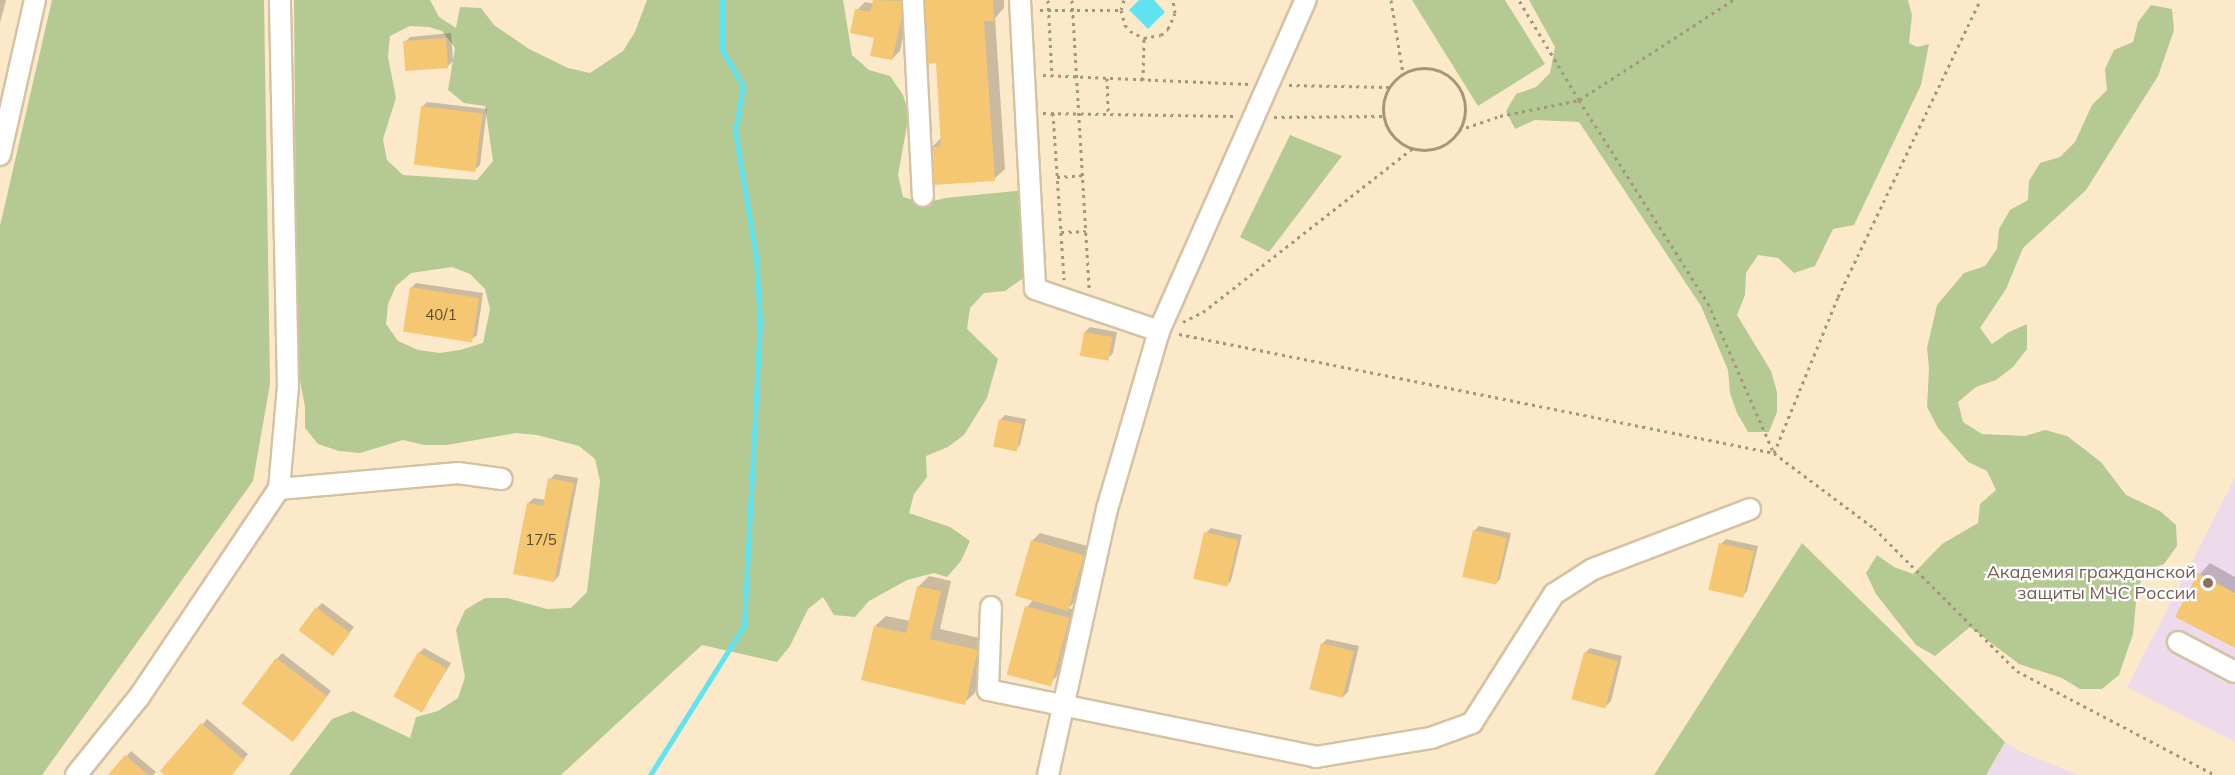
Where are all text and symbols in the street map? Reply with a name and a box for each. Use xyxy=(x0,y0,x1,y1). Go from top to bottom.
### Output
house number: 40/1 xyxy=(425,306,457,324)
house number: 17/5 xyxy=(525,531,557,549)
place label: Академия гражданской защиты МЧС России xyxy=(1987,562,2196,604)
marker: Академия гражданской защиты МЧС России xyxy=(2201,576,2215,590)

